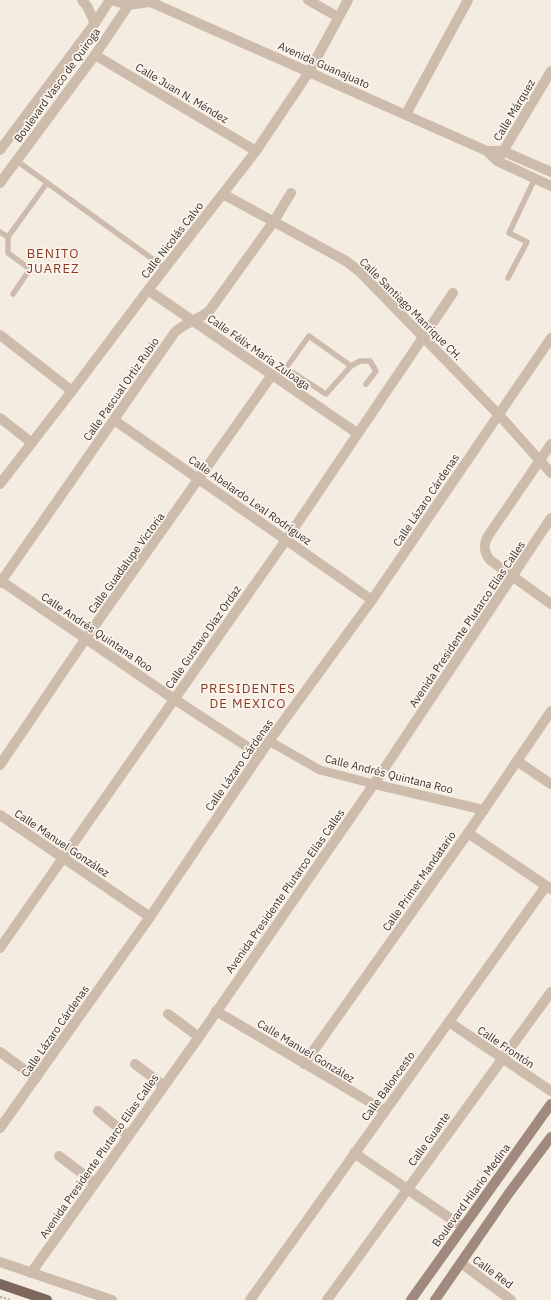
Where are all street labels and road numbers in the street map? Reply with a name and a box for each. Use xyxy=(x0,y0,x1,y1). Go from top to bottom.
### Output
street label: Boulevard Vasco de Quiroga xyxy=(11,25,103,145)
street label: Avenida Guanajuato xyxy=(276,39,372,91)
street label: Calle Juan N. Méndez xyxy=(133,60,231,126)
street label: Calle Márquez xyxy=(490,76,538,144)
street label: Calle Nicolás Calvo xyxy=(138,199,206,281)
street label: Calle Santiago Manrique CH. xyxy=(357,255,465,363)
street label: Calle Félix María Zuloaga xyxy=(205,311,313,393)
street label: Calle Pascual Ortiz Rubio xyxy=(80,335,162,443)
street label: Calle Lázaro Cárdenas xyxy=(390,451,462,549)
street label: Calle Abelardo Leal Rodríguez xyxy=(186,452,314,548)
street label: Calle Guadalupe Victoria xyxy=(85,510,167,616)
street label: Avenida Presidente Plutarco Elías Calles xyxy=(406,538,528,710)
street label: Calle Gustavo Díaz Ordaz xyxy=(162,583,244,691)
street label: Calle Andrés Quintana Roo xyxy=(39,589,155,675)
street label: Calle Lázaro Cárdenas xyxy=(202,716,276,814)
street label: Calle Andrés Quintana Roo xyxy=(323,751,455,797)
street label: Calle Manuel González xyxy=(12,806,112,880)
street label: Avenida Presidente Plutarco Elías Calles xyxy=(223,806,347,976)
street label: Calle Primer Mandatario xyxy=(379,828,459,934)
street label: Calle Lázaro Cárdenas xyxy=(18,982,92,1080)
street label: Calle Manuel González xyxy=(255,1016,357,1086)
street label: Calle Frontón xyxy=(475,1023,537,1071)
street label: Calle Baloncesto xyxy=(358,1049,418,1123)
street label: Avenida Presidente Plutarco Elías Calles xyxy=(37,1071,161,1241)
street label: Calle Guante xyxy=(405,1109,453,1169)
street label: Boulevard Hilario Medina xyxy=(429,1141,513,1249)
street label: Calle Red xyxy=(470,1253,516,1291)

